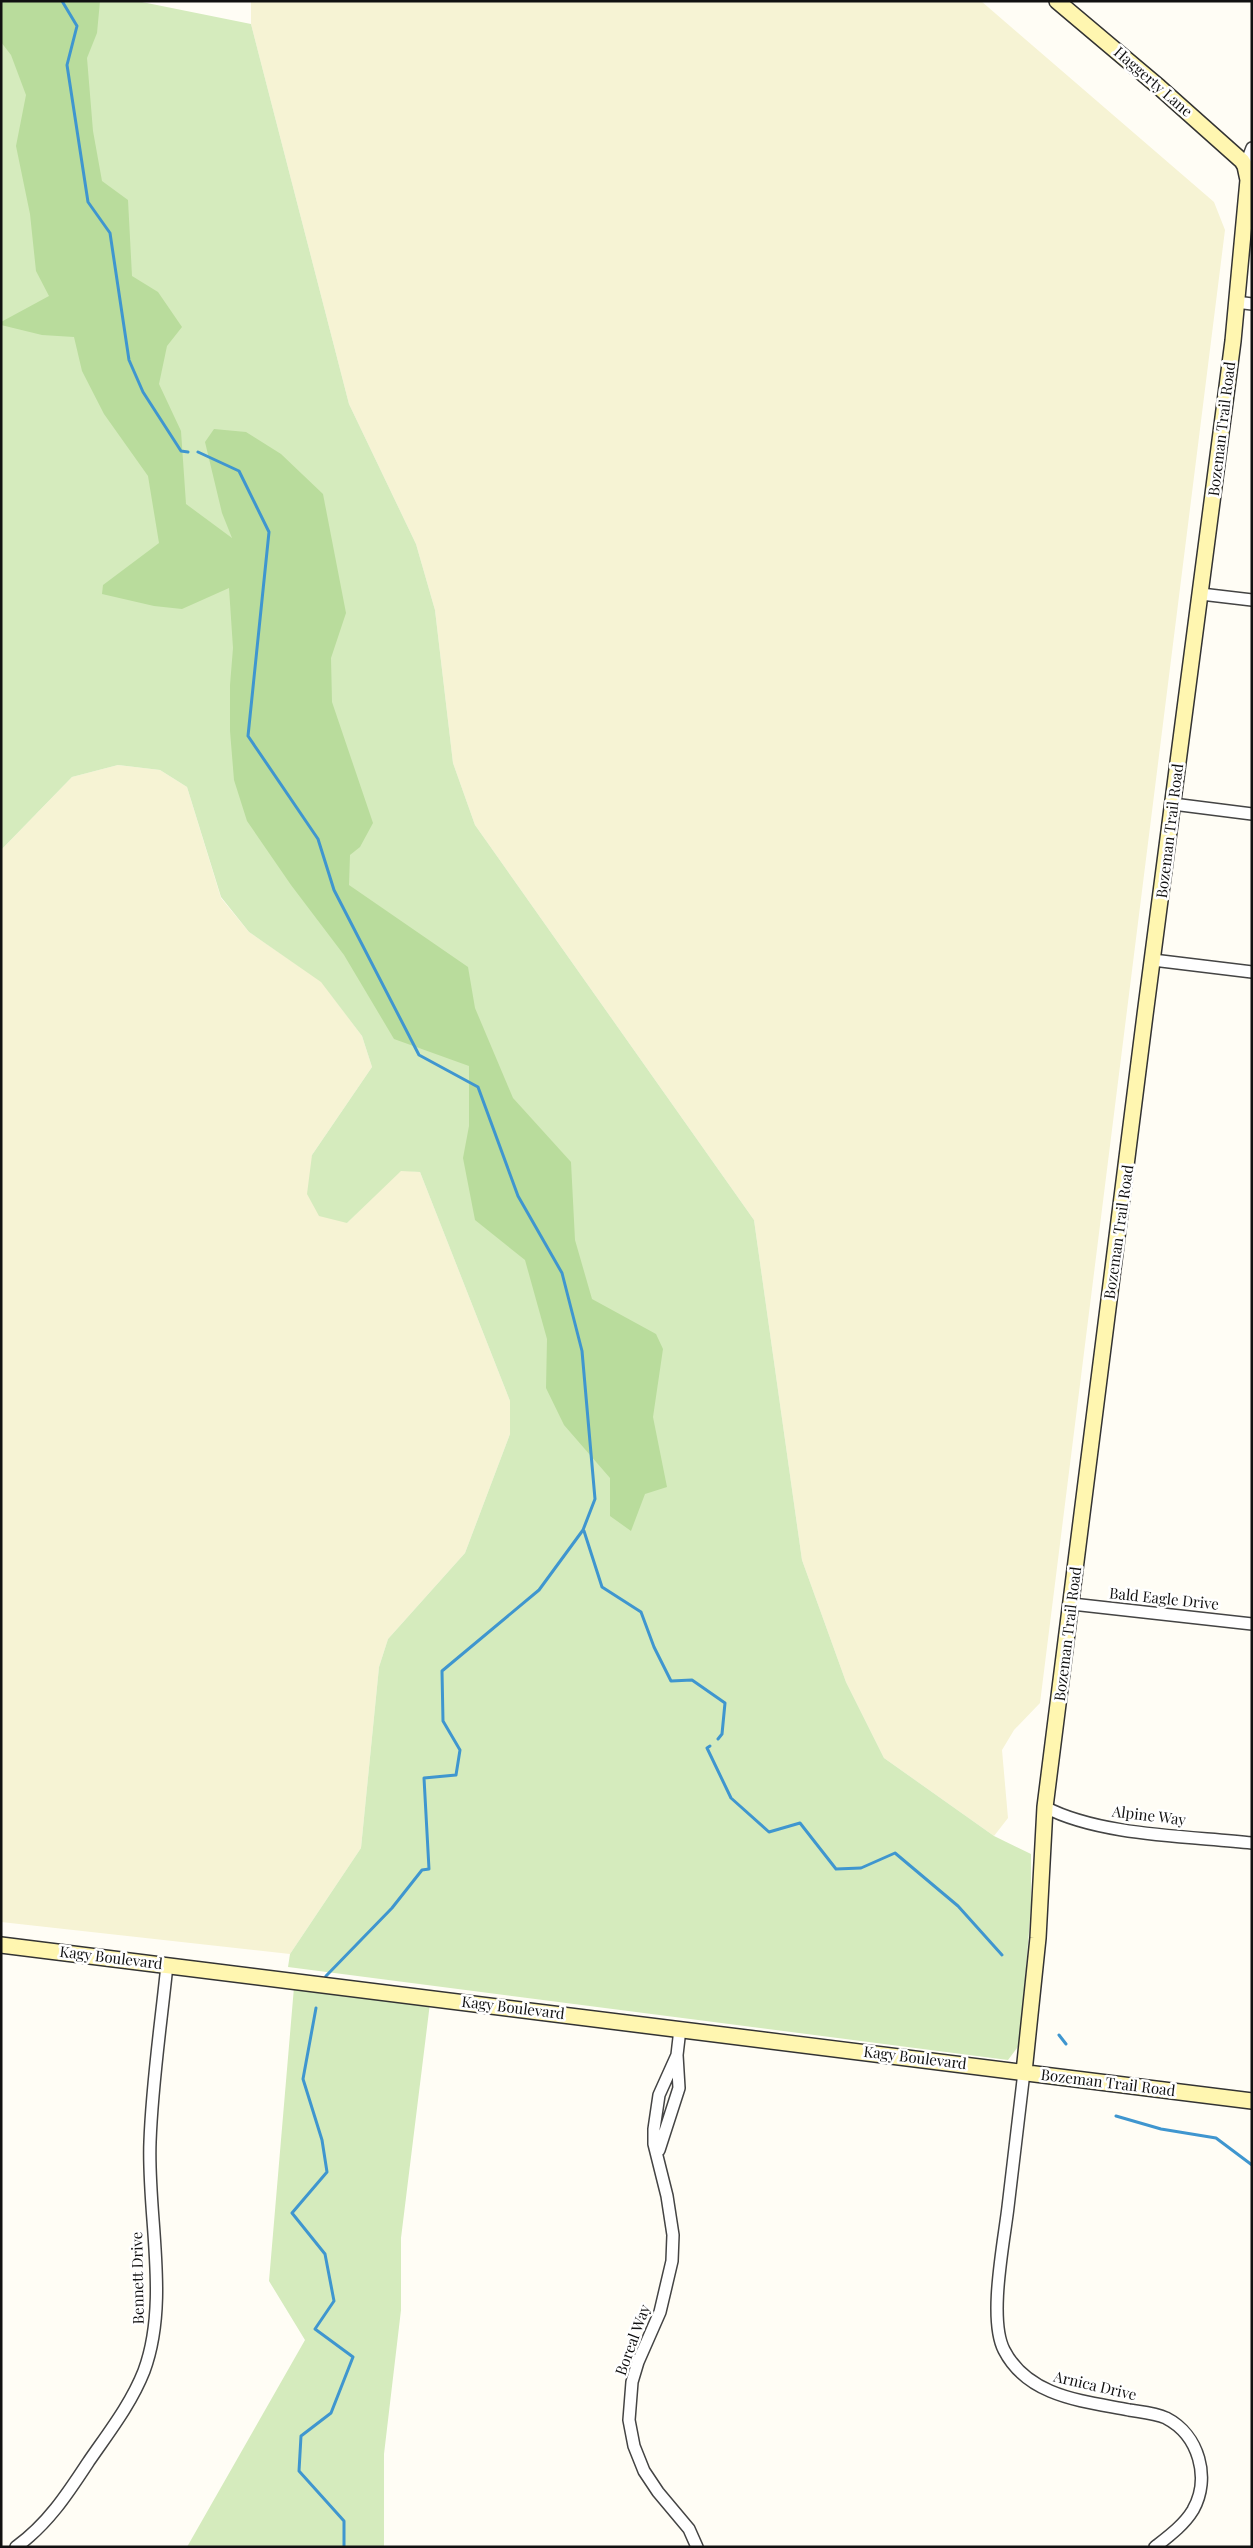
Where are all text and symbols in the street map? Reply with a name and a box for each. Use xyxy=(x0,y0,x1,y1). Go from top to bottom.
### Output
street label: Haggerty Lane xyxy=(1110,42,1197,121)
street label: Bozeman Trail Road xyxy=(1203,360,1239,497)
street label: Bozeman Trail Road xyxy=(1151,762,1187,899)
street label: Bozeman Trail Road xyxy=(1099,1163,1137,1300)
street label: Bozeman Trail Road xyxy=(1049,1565,1085,1702)
street label: Bald Eagle Drive xyxy=(1108,1582,1220,1614)
street label: Alpine Way xyxy=(1110,1800,1188,1830)
street label: Kagy Boulevard xyxy=(58,1941,164,1973)
street label: Kagy Boulevard xyxy=(460,1991,566,2023)
street label: Kagy Boulevard xyxy=(862,2041,968,2073)
street label: Bozeman Trail Road xyxy=(1040,2064,1177,2100)
street label: Bennett Drive xyxy=(126,2232,148,2325)
street label: Boreal Way xyxy=(610,2301,654,2378)
street label: Arnica Drive xyxy=(1051,2366,1139,2404)

